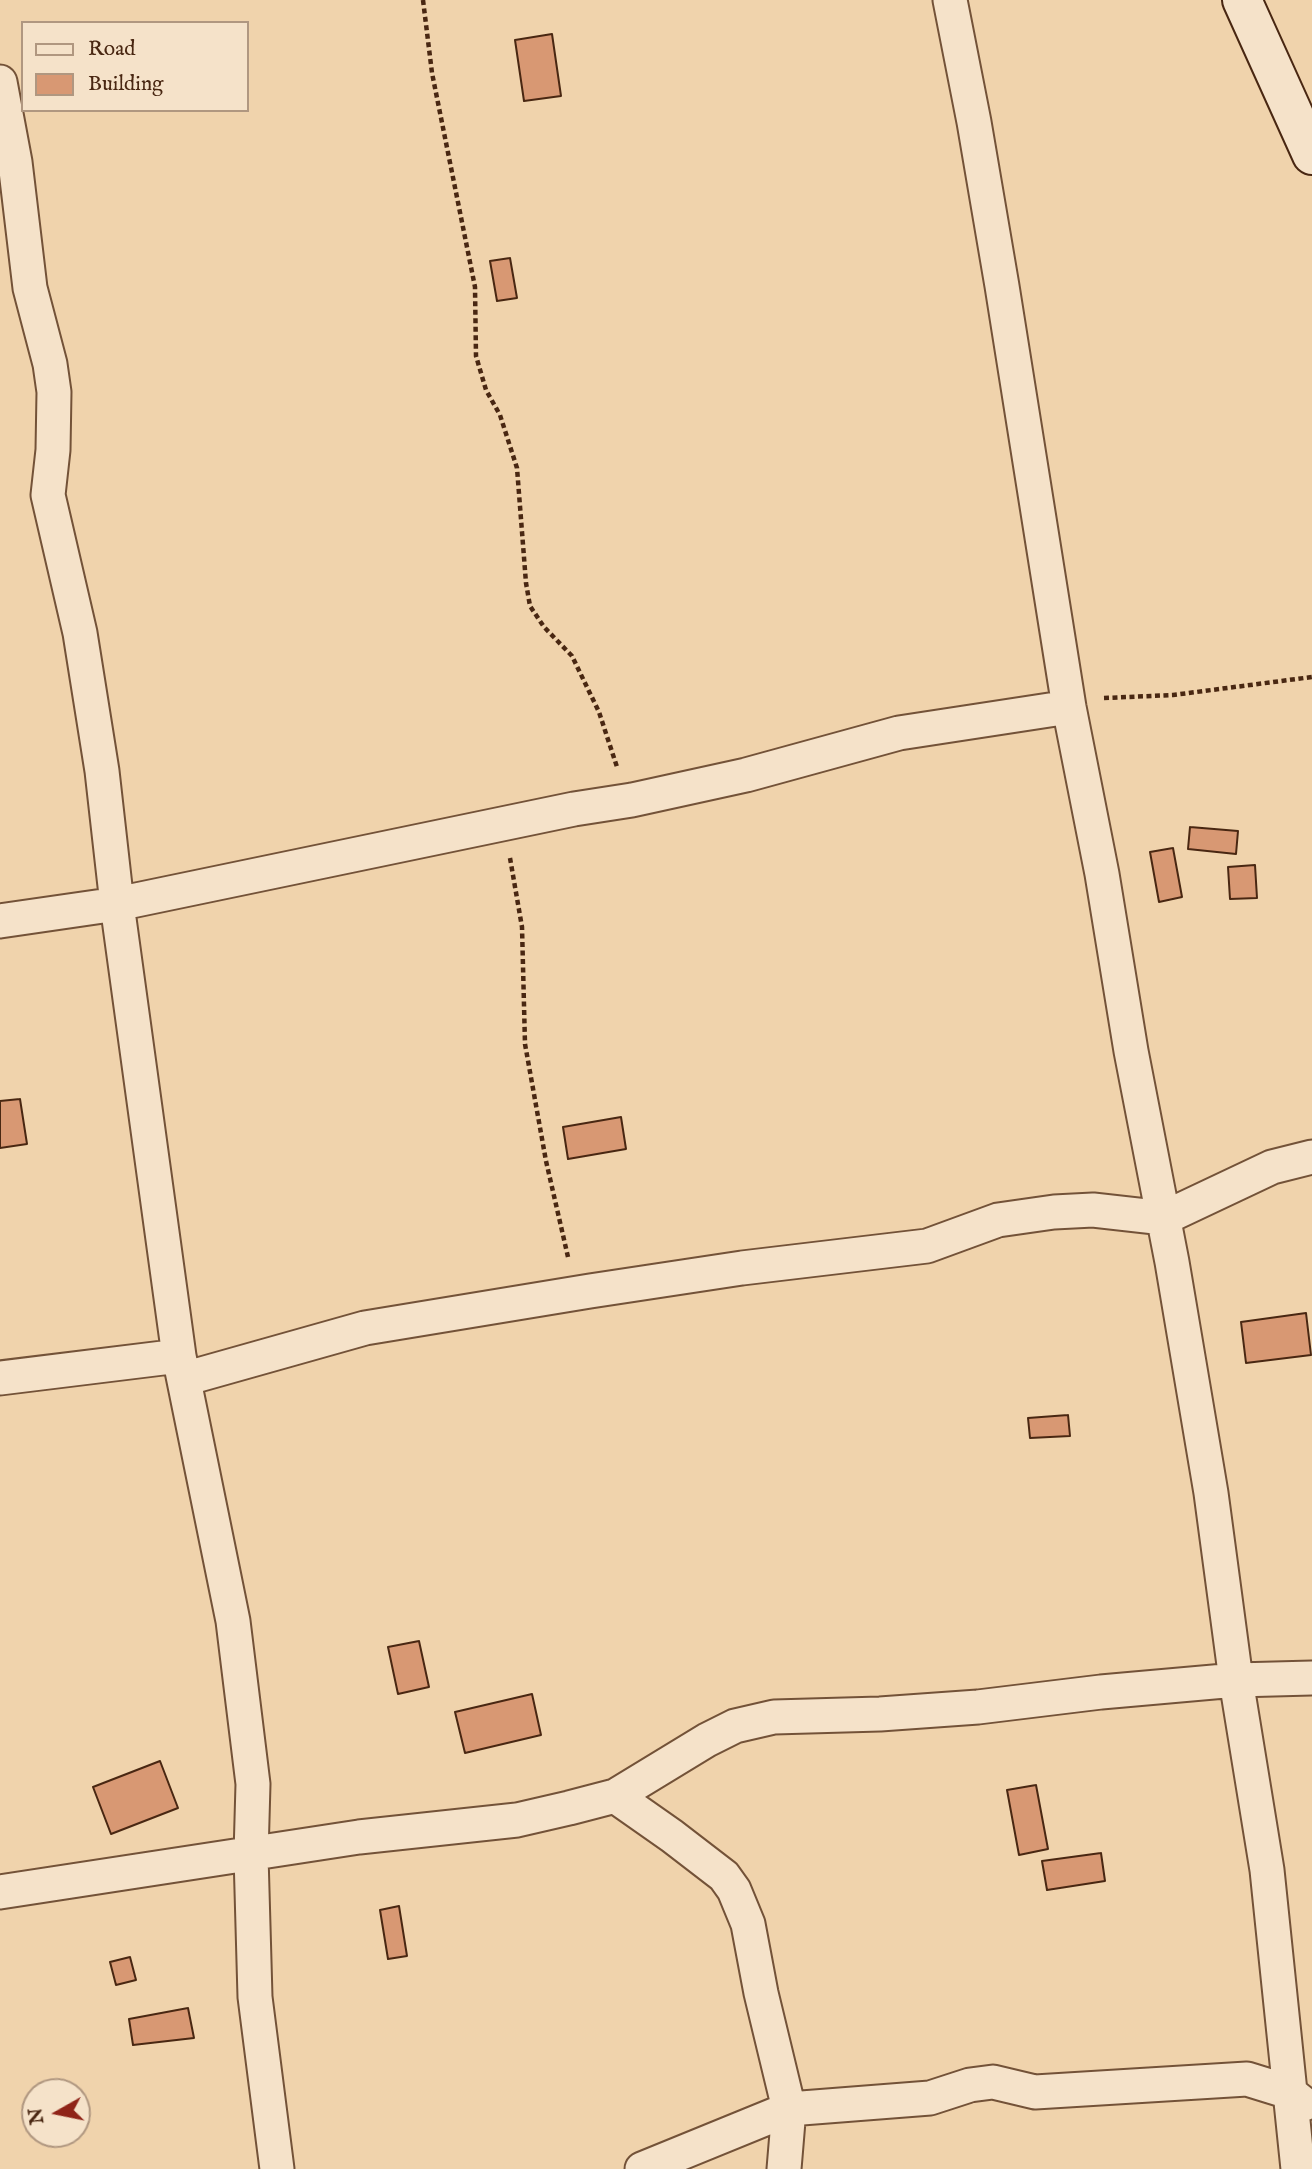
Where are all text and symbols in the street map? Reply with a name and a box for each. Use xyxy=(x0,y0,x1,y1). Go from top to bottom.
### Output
legend xyxy=(21,21,248,112)
text: Road xyxy=(88,36,135,63)
text: Building xyxy=(88,71,163,98)
north arrow xyxy=(21,2078,91,2148)
text: N xyxy=(24,2106,50,2126)

